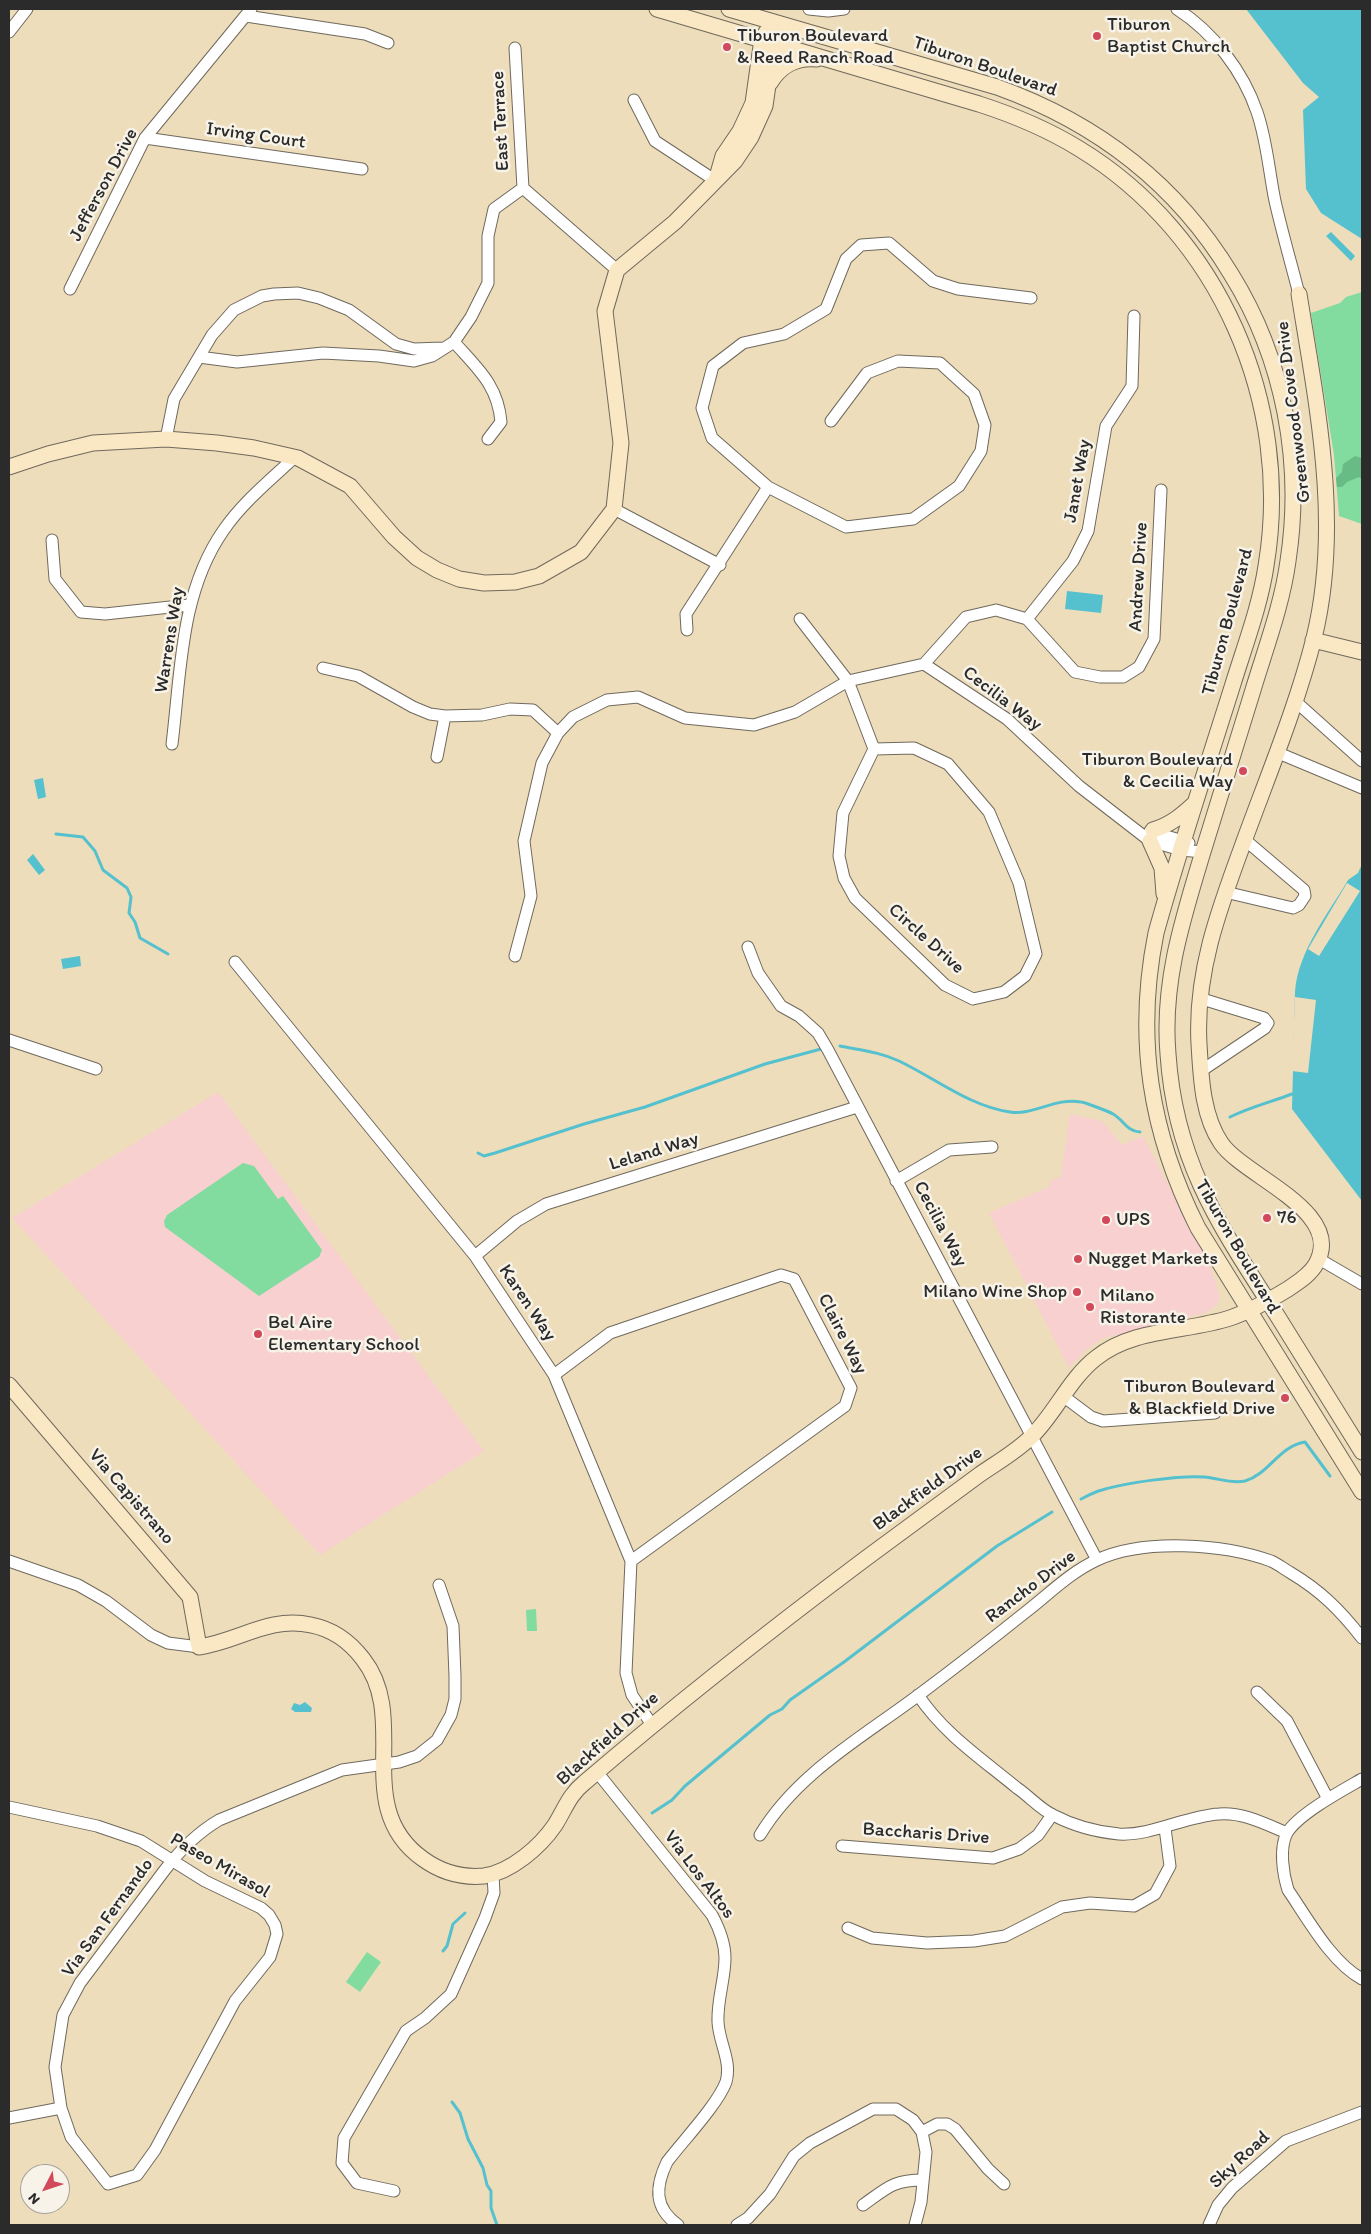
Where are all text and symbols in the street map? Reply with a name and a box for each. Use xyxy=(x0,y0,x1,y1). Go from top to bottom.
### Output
place label: Tiburon Baptist Church xyxy=(1107,14,1230,58)
place label: Tiburon Boulevard & Reed Ranch Road xyxy=(737,25,894,69)
marker: Tiburon Baptist Church xyxy=(1091,30,1103,42)
street label: Tiburon Boulevard xyxy=(910,32,1060,102)
marker: Tiburon Boulevard & Reed Ranch Road xyxy=(721,41,733,53)
street label: East Terrace xyxy=(487,70,515,172)
street label: Irving Court xyxy=(205,118,307,154)
street label: Jefferson Drive xyxy=(65,125,143,245)
street label: Greenwood Cove Drive xyxy=(1272,320,1316,504)
street label: Janet Way xyxy=(1059,438,1097,524)
street label: Andrew Drive xyxy=(1125,522,1153,632)
street label: Tiburon Boulevard xyxy=(1197,546,1259,698)
street label: Warrens Way xyxy=(150,585,190,695)
street label: Cecilia Way xyxy=(958,662,1046,736)
place label: Tiburon Boulevard & Cecilia Way xyxy=(1082,749,1233,793)
marker: Tiburon Boulevard & Cecilia Way xyxy=(1237,765,1249,777)
street label: Circle Drive xyxy=(883,899,969,979)
street label: Leland Way xyxy=(607,1128,701,1176)
street label: Tiburon Boulevard xyxy=(1189,1176,1285,1318)
street label: Cecilia Way xyxy=(908,1177,972,1271)
place label: 76 xyxy=(1277,1207,1296,1229)
place label: UPS xyxy=(1116,1209,1150,1231)
marker: 76 xyxy=(1261,1212,1273,1224)
marker: UPS xyxy=(1100,1214,1112,1226)
place label: Nugget Markets xyxy=(1088,1248,1218,1270)
marker: Nugget Markets xyxy=(1072,1253,1084,1265)
street label: Karen Way xyxy=(493,1260,561,1346)
place label: Milano Wine Shop xyxy=(923,1281,1067,1303)
place label: Milano Ristorante xyxy=(1100,1285,1186,1329)
marker: Milano Wine Shop xyxy=(1071,1286,1083,1298)
street label: Claire Way xyxy=(812,1290,872,1378)
marker: Milano Ristorante xyxy=(1084,1301,1096,1313)
place label: Bel Aire Elementary School xyxy=(268,1312,420,1356)
marker: Bel Aire Elementary School xyxy=(252,1328,264,1340)
place label: Tiburon Boulevard & Blackfield Drive xyxy=(1124,1376,1275,1420)
marker: Tiburon Boulevard & Blackfield Drive xyxy=(1279,1392,1291,1404)
street label: Blackfield Drive xyxy=(869,1442,987,1536)
street label: Via Capistrano xyxy=(83,1444,179,1550)
street label: Rancho Drive xyxy=(981,1546,1081,1628)
street label: Blackfield Drive xyxy=(552,1687,664,1791)
street label: Baccharis Drive xyxy=(862,1818,990,1850)
street label: Via Los Altos xyxy=(658,1826,740,1924)
street label: Paseo Mirasol xyxy=(166,1828,274,1904)
street label: Via San Fernando xyxy=(57,1854,159,1982)
street label: Sky Road xyxy=(1205,2126,1275,2194)
north arrow xyxy=(20,2164,70,2214)
text: N xyxy=(25,2189,44,2208)

